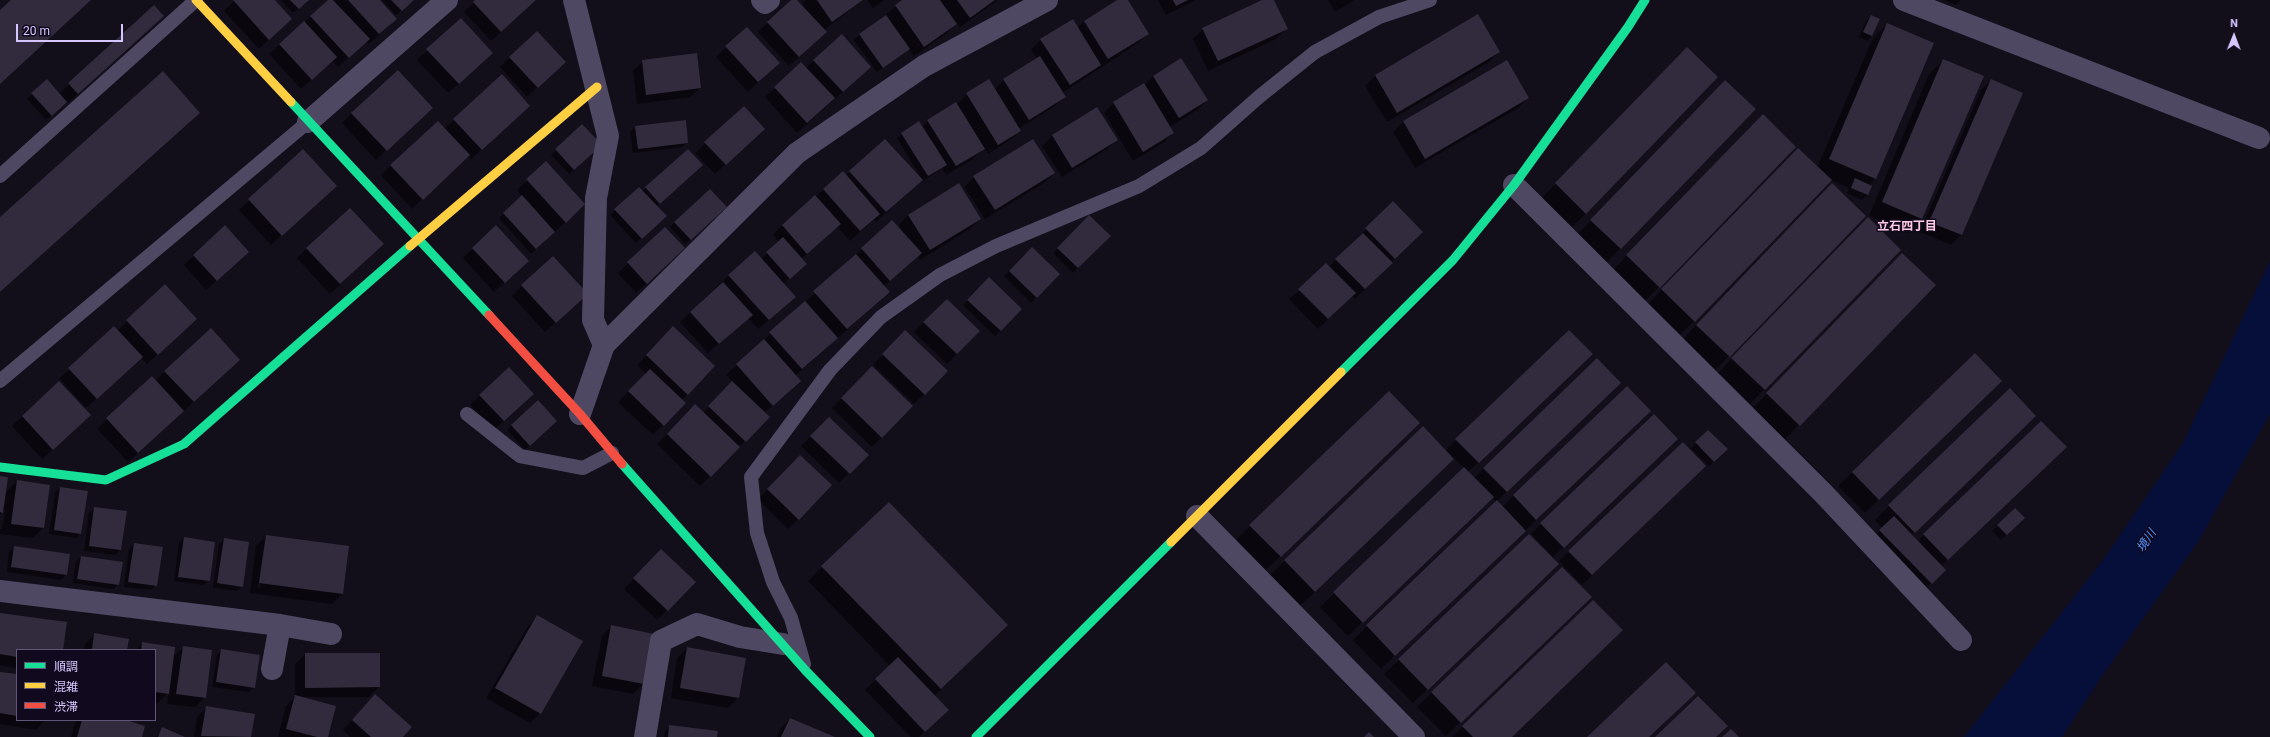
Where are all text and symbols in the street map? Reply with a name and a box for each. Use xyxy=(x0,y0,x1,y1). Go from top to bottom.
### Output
scale bar xyxy=(18,16,125,42)
north arrow xyxy=(2214,16,2254,56)
text: N xyxy=(2230,17,2238,30)
text: 20 m xyxy=(23,24,50,38)
district label: 立石四丁目 xyxy=(1877,220,1937,234)
water label: 境川 xyxy=(2134,527,2160,555)
legend xyxy=(16,649,156,721)
text: 順調 xyxy=(54,660,78,674)
text: 混雑 xyxy=(54,680,78,694)
text: 渋滞 xyxy=(54,700,78,714)

